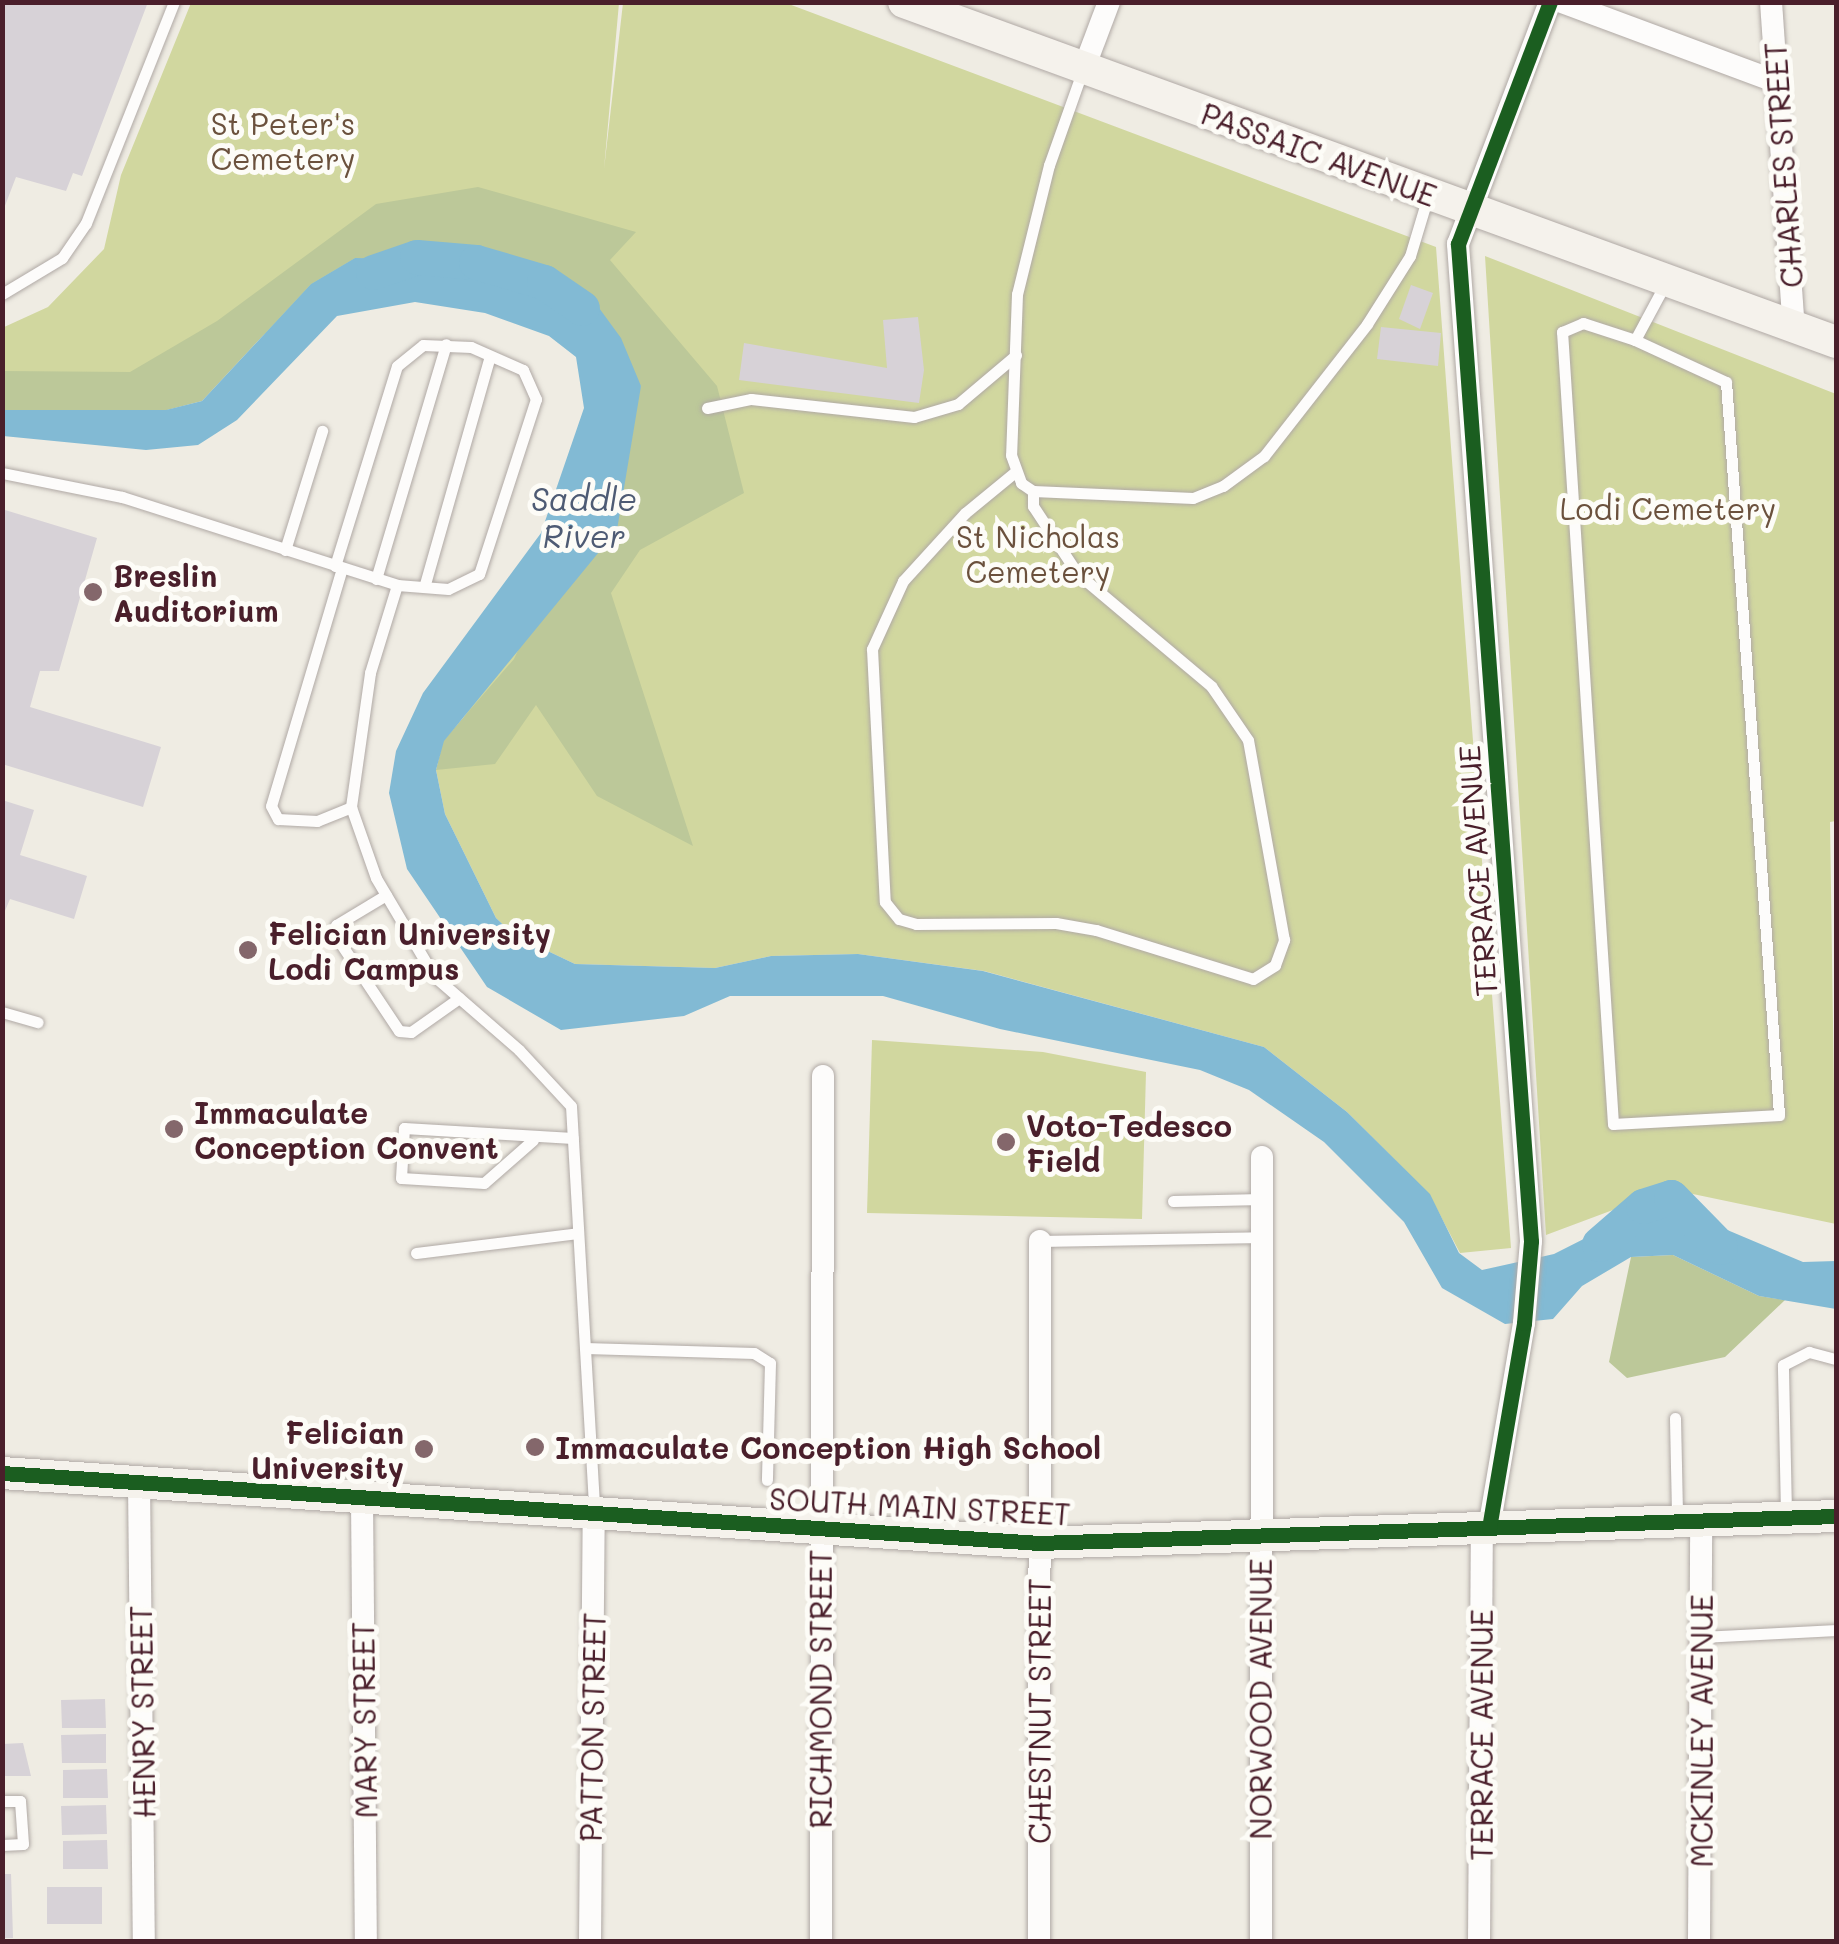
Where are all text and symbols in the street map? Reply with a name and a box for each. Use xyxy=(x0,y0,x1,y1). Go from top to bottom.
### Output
street label: CHARLES STREET xyxy=(1756,41,1810,289)
street label: PASSAIC AVENUE xyxy=(1197,95,1441,213)
park label: St Peter's Cemetery xyxy=(211,105,355,176)
water label: Saddle River xyxy=(531,480,637,555)
park label: Lodi Cemetery xyxy=(1560,490,1776,526)
park label: St Nicholas Cemetery xyxy=(956,518,1120,588)
place label: Breslin Auditorium xyxy=(113,557,279,628)
marker: Breslin Auditorium xyxy=(82,581,104,603)
street label: TERRACE AVENUE xyxy=(1450,744,1504,998)
place label: Felician University Lodi Campus xyxy=(268,915,551,986)
marker: Felician University Lodi Campus xyxy=(237,939,259,961)
place label: Immaculate Conception Convent xyxy=(194,1094,498,1164)
place label: Voto-Tedesco Field xyxy=(1026,1107,1232,1178)
marker: Immaculate Conception Convent xyxy=(163,1118,185,1140)
marker: Voto-Tedesco Field xyxy=(995,1131,1017,1153)
place label: Felician University xyxy=(251,1414,404,1484)
place label: Immaculate Conception High School xyxy=(555,1429,1101,1465)
marker: Immaculate Conception High School xyxy=(524,1436,546,1458)
marker: Felician University xyxy=(413,1438,435,1460)
street label: SOUTH MAIN STREET xyxy=(768,1480,1072,1532)
street label: RICHMOND STREET xyxy=(802,1549,838,1829)
street label: NORWOOD AVENUE xyxy=(1242,1558,1278,1840)
street label: CHESTNUT STREET xyxy=(1021,1578,1057,1844)
street label: MCKINLEY AVENUE xyxy=(1683,1594,1719,1868)
street label: HENRY STREET xyxy=(122,1605,162,1819)
street label: TERRACE AVENUE xyxy=(1463,1609,1499,1861)
street label: PATTON STREET xyxy=(572,1612,612,1842)
street label: MARY STREET xyxy=(344,1621,384,1819)

